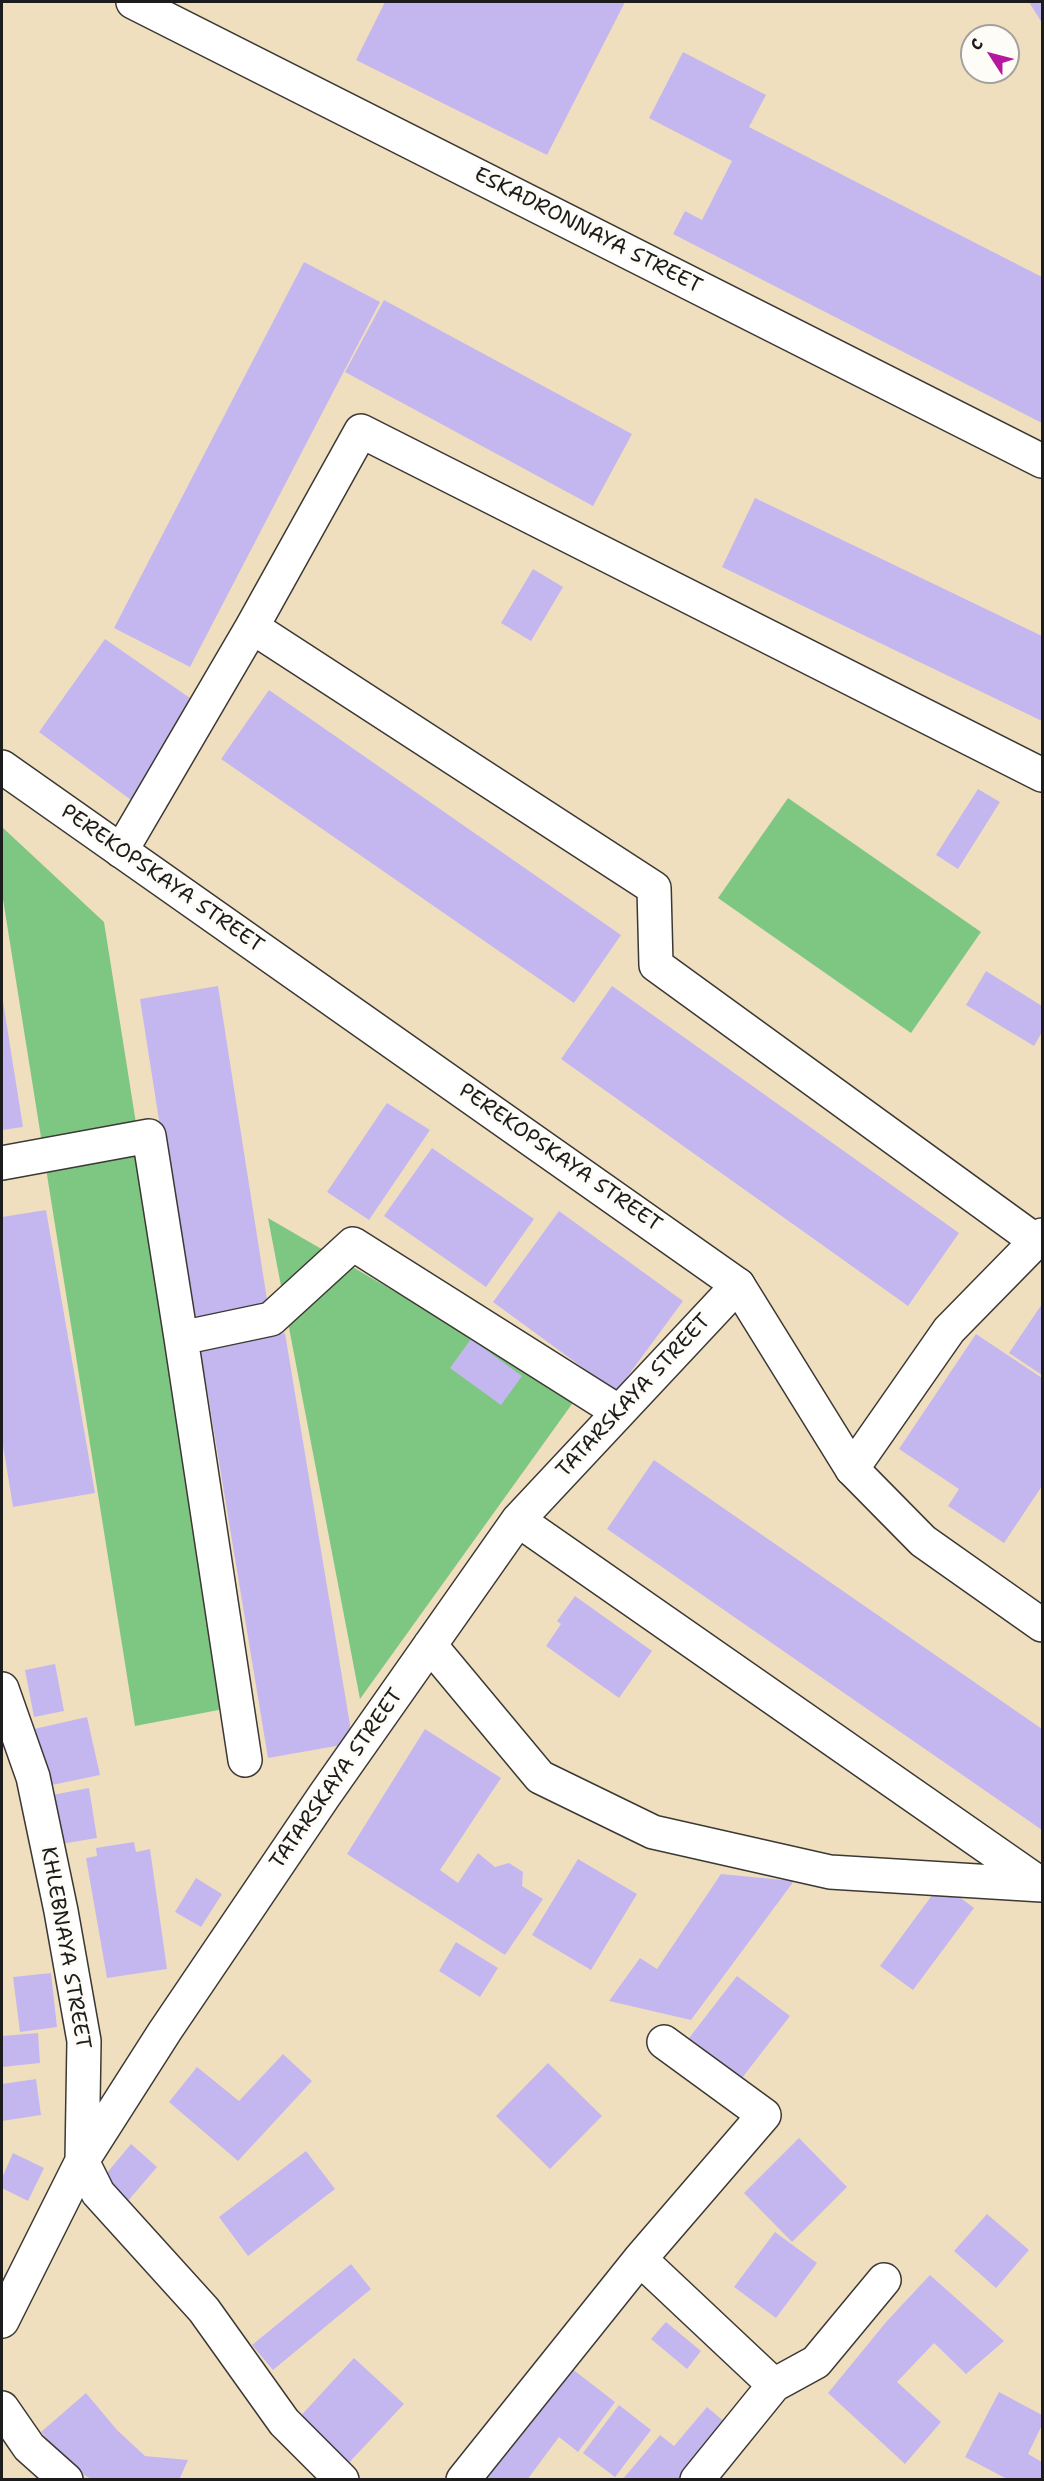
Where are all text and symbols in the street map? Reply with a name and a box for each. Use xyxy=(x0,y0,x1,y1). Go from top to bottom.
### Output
north arrow xyxy=(960,24,1020,84)
text: С xyxy=(965,34,988,54)
street label: ESKADRONNAYA STREET xyxy=(470,163,706,299)
street label: PEREKOPSKAYA STREET xyxy=(56,799,268,959)
street label: PEREKOPSKAYA STREET xyxy=(454,1078,666,1238)
street label: TATARSKAYA STREET xyxy=(552,1309,716,1483)
street label: TATARSKAYA STREET xyxy=(265,1684,409,1874)
street label: KHLEBNAYA STREET xyxy=(35,1845,95,2051)

